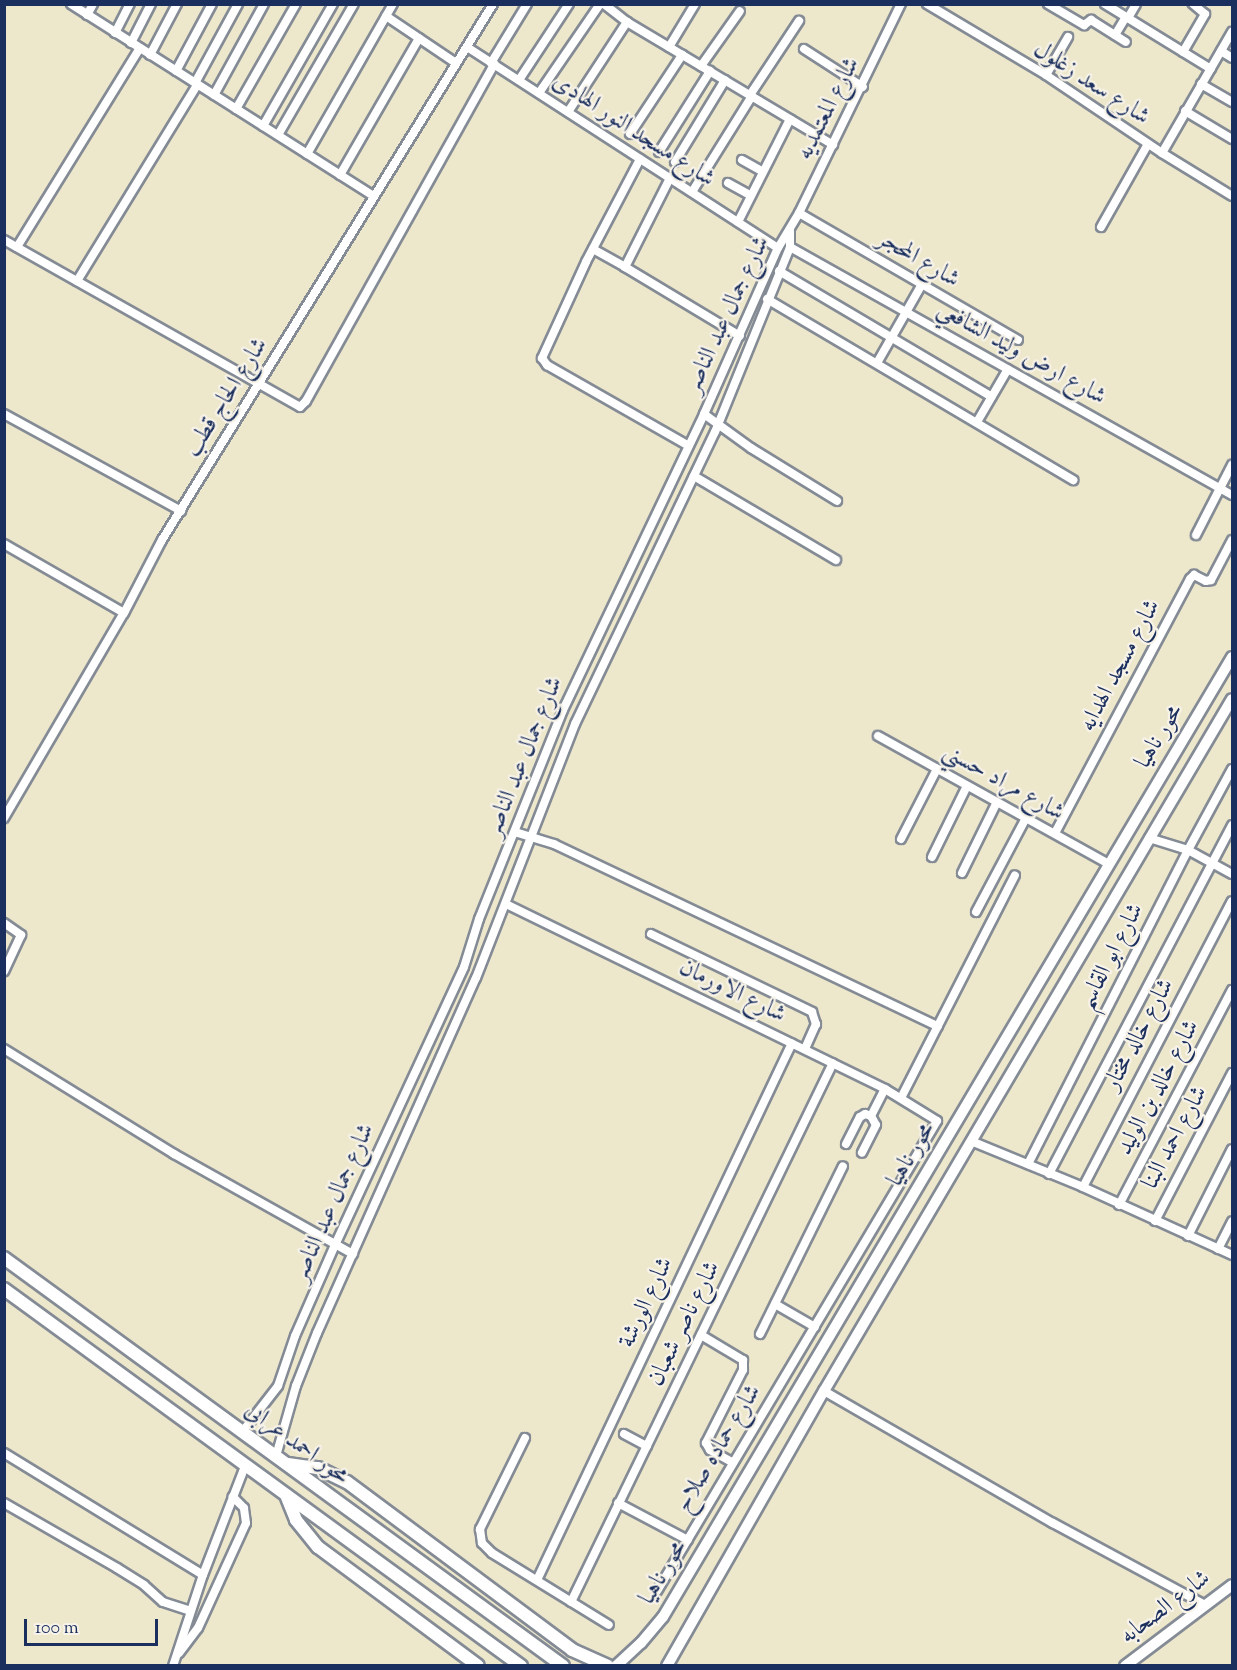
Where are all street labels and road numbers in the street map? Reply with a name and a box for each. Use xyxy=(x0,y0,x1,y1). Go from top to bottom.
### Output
street label: شارع سعد زغلول xyxy=(1027,36,1155,132)
street label: شارع المعتمديه xyxy=(791,53,867,165)
street label: شارع مسجد النور الهادى xyxy=(546,68,720,194)
street label: شارع المحجر xyxy=(872,225,964,295)
street label: شارع جمال عبد الناصر xyxy=(679,232,777,398)
street label: شارع ارض وليد الشافعي xyxy=(932,296,1110,412)
street label: شارع الحاج قطب xyxy=(179,333,275,463)
street label: شارع مسجد الهدايه xyxy=(1074,595,1168,737)
street label: شارع جمال عبد الناصر xyxy=(480,673,570,841)
street label: محور ناهيا xyxy=(1130,700,1190,774)
street label: شارع مراد حسني xyxy=(937,738,1069,828)
street label: شارع ابو القاسم xyxy=(1073,899,1151,1015)
street label: شارع الاورمان xyxy=(674,954,790,1030)
street label: شارع خالد مختار xyxy=(1099,974,1181,1096)
street label: شارع خالد بن الوليد xyxy=(1111,1015,1207,1161)
street label: شارع احمد البنا xyxy=(1137,1082,1215,1194)
street label: محور ناهيا xyxy=(882,1118,942,1192)
street label: شارع جمال عبد الناصر xyxy=(286,1120,382,1286)
street label: شارع الورشة xyxy=(614,1253,680,1353)
street label: شارع ناصر شعبان xyxy=(642,1257,728,1391)
street label: شارع حماده صلاح xyxy=(670,1380,768,1518)
street label: محور احمد عرابى xyxy=(238,1396,354,1492)
street label: محور ناهيا xyxy=(634,1536,694,1610)
street label: شارع الصحابه xyxy=(1115,1565,1217,1651)

